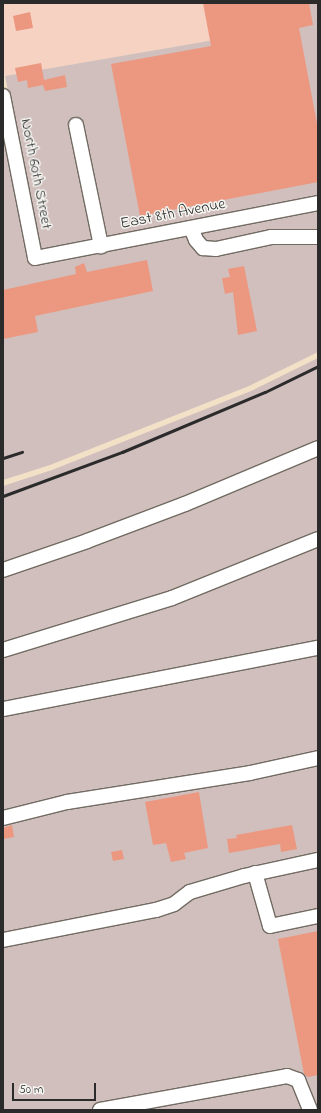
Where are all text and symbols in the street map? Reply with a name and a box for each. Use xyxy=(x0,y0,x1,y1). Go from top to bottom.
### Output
street label: North 60th Street xyxy=(16,117,56,231)
street label: East 8th Avenue xyxy=(119,194,227,234)
scale bar xyxy=(14,1075,98,1101)
text: 50 m xyxy=(19,1081,43,1099)

